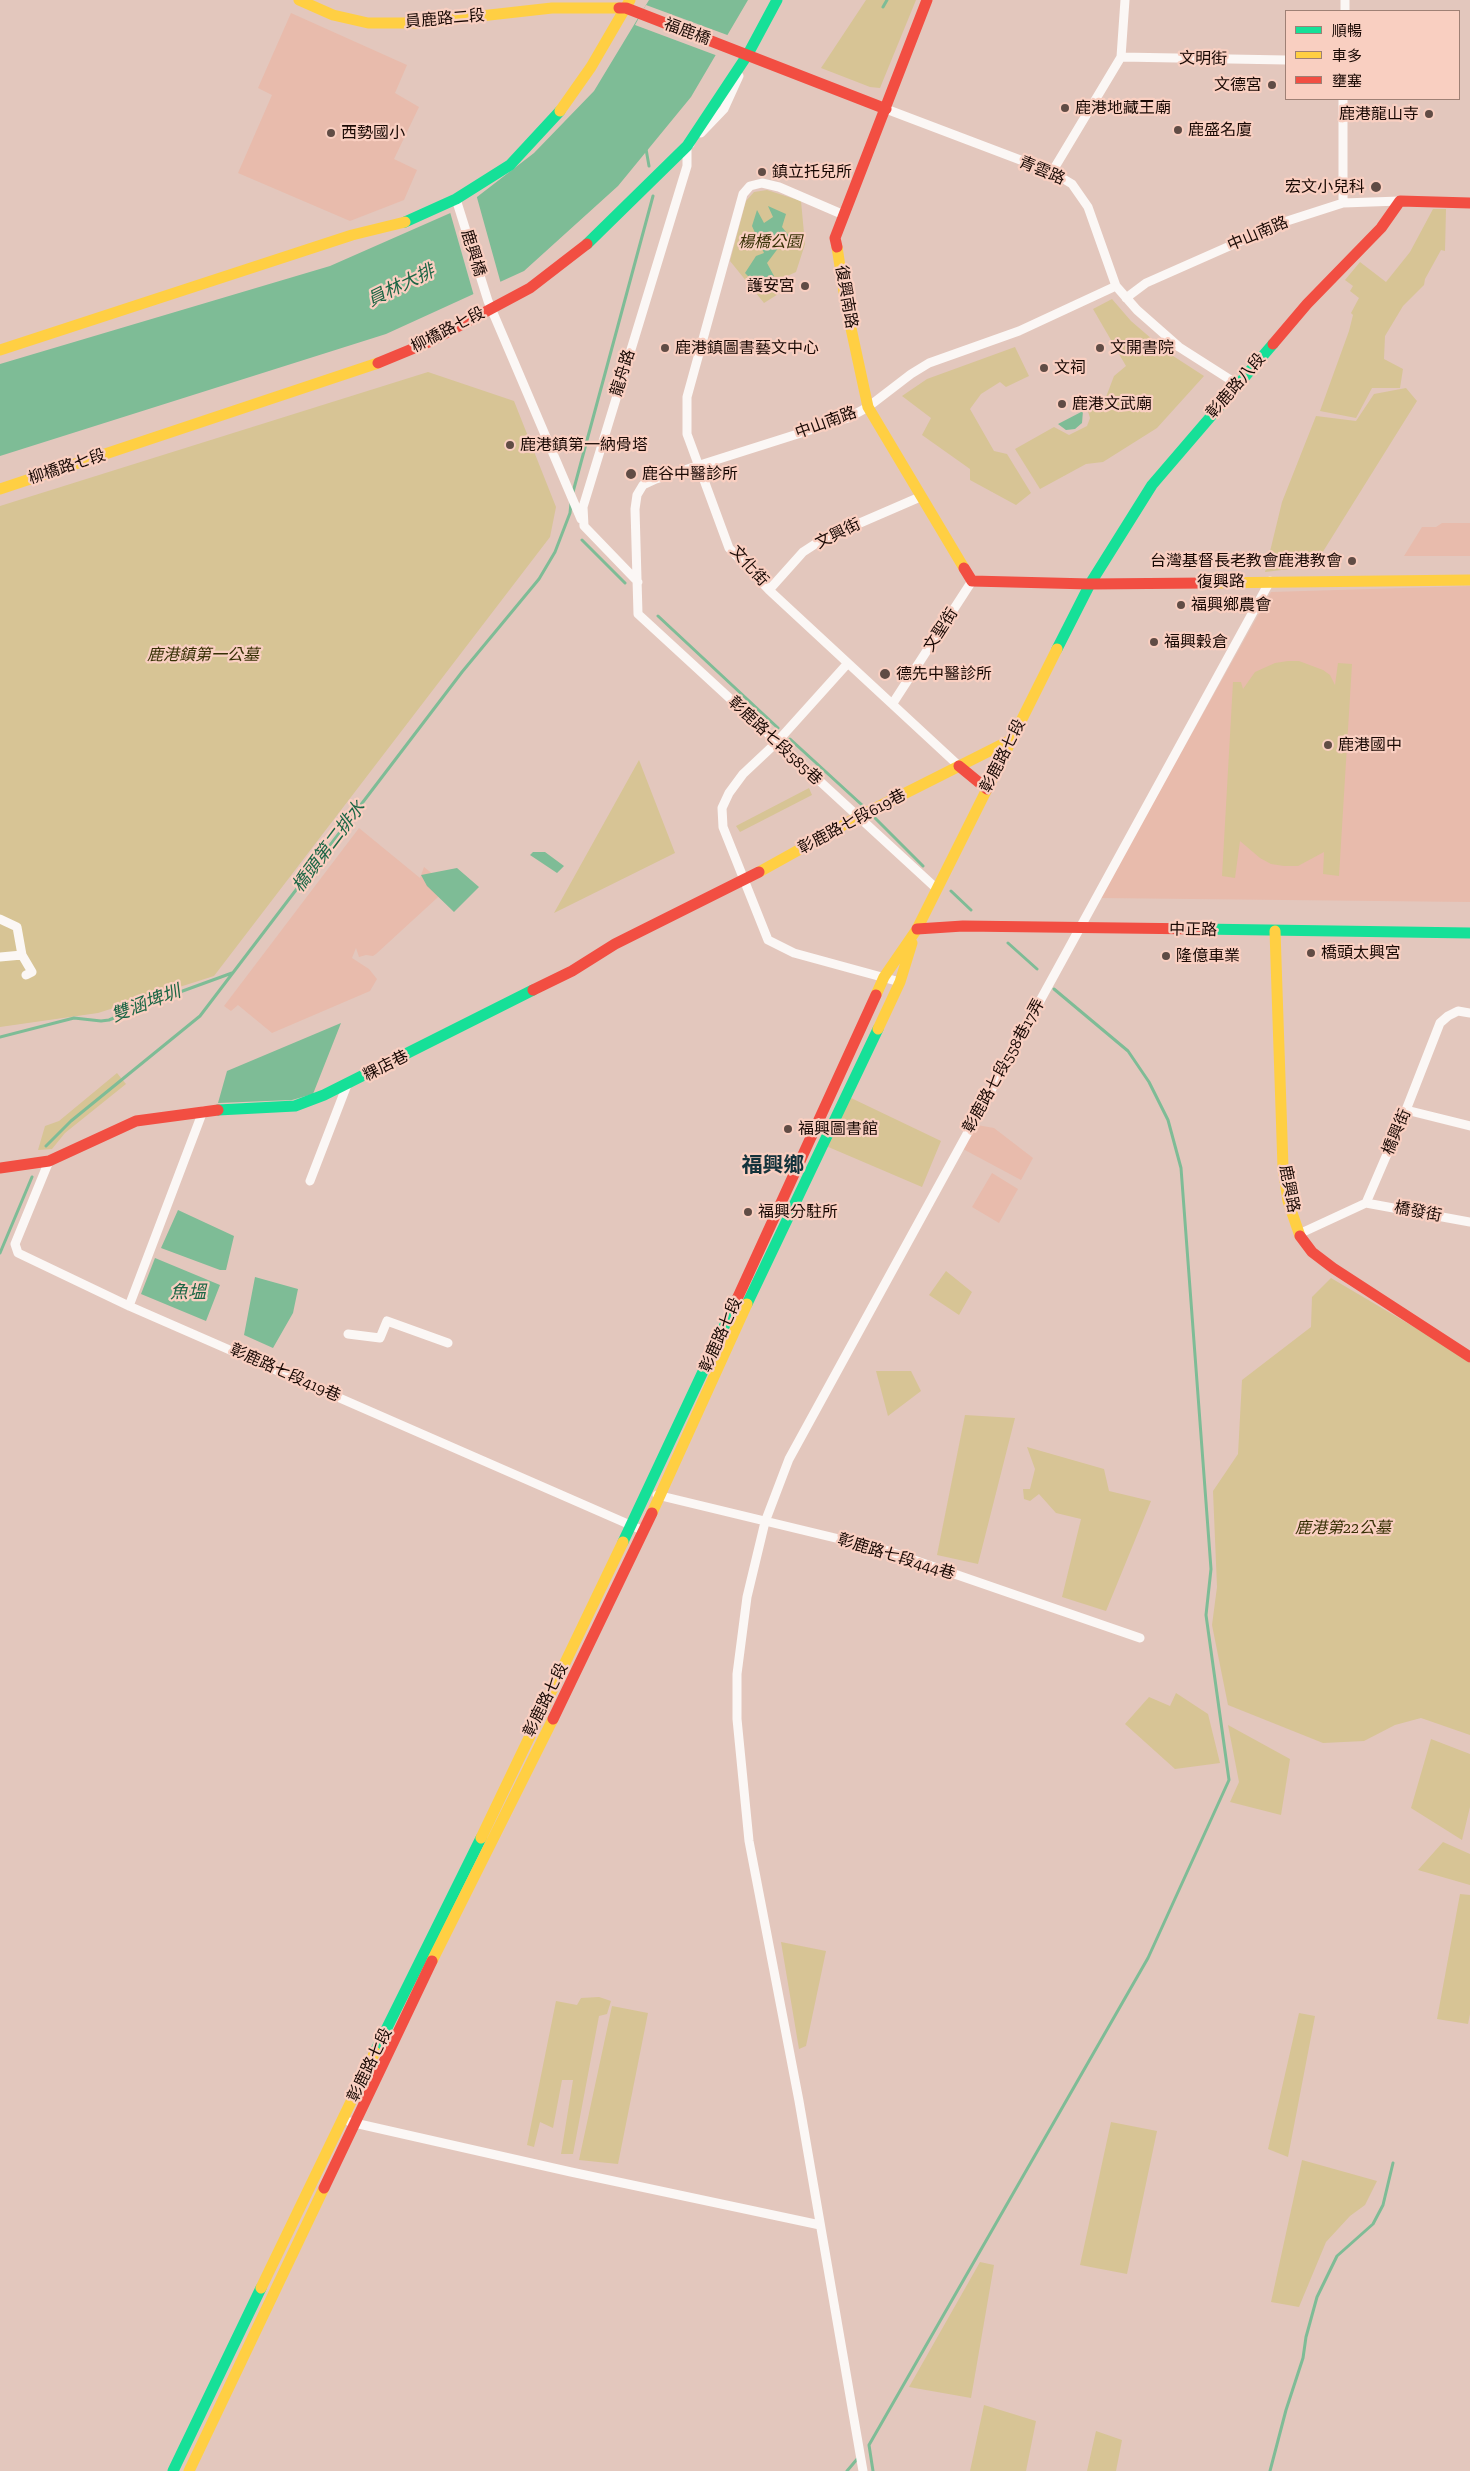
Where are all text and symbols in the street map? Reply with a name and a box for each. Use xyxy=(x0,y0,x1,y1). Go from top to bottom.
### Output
street label: 員鹿路二段 xyxy=(404,6,486,32)
legend xyxy=(1285,10,1460,100)
street label: 福鹿橋 xyxy=(661,15,713,49)
text: 順暢 xyxy=(1332,22,1362,40)
text: 車多 xyxy=(1332,47,1362,65)
street label: 文明街 xyxy=(1179,49,1227,69)
text: 壅塞 xyxy=(1332,72,1362,90)
place label: 文德宮 xyxy=(1214,75,1262,95)
marker: 文德宮 xyxy=(1266,79,1278,91)
place label: 鹿港地藏王廟 xyxy=(1075,98,1171,118)
marker: 鹿港地藏王廟 xyxy=(1059,102,1071,114)
place label: 鹿港龍山寺 xyxy=(1339,104,1419,124)
marker: 鹿港龍山寺 xyxy=(1423,108,1435,120)
place label: 鹿盛名廈 xyxy=(1188,120,1252,140)
place label: 西勢國小 xyxy=(341,123,405,143)
marker: 鹿盛名廈 xyxy=(1172,124,1184,136)
marker: 西勢國小 xyxy=(325,127,337,139)
street label: 青雲路 xyxy=(1016,153,1068,189)
place label: 鎮立托兒所 xyxy=(772,162,852,182)
marker: 鎮立托兒所 xyxy=(756,166,768,178)
place label: 宏文小兒科 xyxy=(1285,177,1365,197)
marker: 宏文小兒科 xyxy=(1369,180,1383,194)
street label: 中山南路 xyxy=(1225,213,1291,255)
street label: 鹿興橋 xyxy=(457,227,489,279)
park label: 楊橋公園 xyxy=(738,232,802,252)
water label: 員林大排 xyxy=(364,261,438,311)
street label: 復興南路 xyxy=(831,264,861,330)
place label: 護安宮 xyxy=(747,276,795,296)
marker: 護安宮 xyxy=(799,280,811,292)
street label: 柳橋路七段 xyxy=(408,303,488,357)
place label: 鹿港鎮圖書藝文中心 xyxy=(675,338,819,358)
place label: 文開書院 xyxy=(1110,338,1174,358)
marker: 鹿港鎮圖書藝文中心 xyxy=(659,342,671,354)
marker: 文開書院 xyxy=(1094,342,1106,354)
street label: 龍舟路 xyxy=(607,347,639,399)
street label: 彰鹿路八段 xyxy=(1203,350,1269,422)
place label: 文祠 xyxy=(1054,358,1086,378)
marker: 文祠 xyxy=(1038,362,1050,374)
place label: 鹿港文武廟 xyxy=(1072,394,1152,414)
marker: 鹿港文武廟 xyxy=(1056,398,1068,410)
street label: 中山南路 xyxy=(793,403,859,443)
place label: 鹿港鎮第一納骨塔 xyxy=(520,435,648,455)
marker: 鹿港鎮第一納骨塔 xyxy=(504,439,516,451)
street label: 柳橋路七段 xyxy=(26,446,108,488)
place label: 鹿谷中醫診所 xyxy=(642,464,738,484)
marker: 鹿谷中醫診所 xyxy=(624,467,638,481)
street label: 文興街 xyxy=(812,515,864,553)
street label: 文化街 xyxy=(726,542,772,590)
place label: 台灣基督長老教會鹿港教會 xyxy=(1150,551,1342,571)
marker: 台灣基督長老教會鹿港教會 xyxy=(1346,555,1358,567)
street label: 復興路 xyxy=(1197,572,1245,592)
place label: 福興鄉農會 xyxy=(1191,595,1271,615)
marker: 福興鄉農會 xyxy=(1175,599,1187,611)
street label: 文聖街 xyxy=(920,605,962,655)
place label: 福興穀倉 xyxy=(1164,632,1228,652)
marker: 福興穀倉 xyxy=(1148,636,1160,648)
park label: 鹿港鎮第一公墓 xyxy=(147,645,259,665)
place label: 德先中醫診所 xyxy=(896,664,992,684)
marker: 德先中醫診所 xyxy=(878,667,892,681)
street label: 彰鹿路七段585巷 xyxy=(724,693,826,789)
street label: 彰鹿路七段 xyxy=(976,716,1030,796)
place label: 鹿港國中 xyxy=(1338,735,1402,755)
marker: 鹿港國中 xyxy=(1322,739,1334,751)
street label: 彰鹿路七段619巷 xyxy=(795,786,909,858)
water label: 橋頭第二排水 xyxy=(288,797,370,897)
street label: 中正路 xyxy=(1169,920,1217,940)
place label: 橋頭太興宮 xyxy=(1321,943,1401,963)
place label: 隆億車業 xyxy=(1176,946,1240,966)
marker: 橋頭太興宮 xyxy=(1305,947,1317,959)
marker: 隆億車業 xyxy=(1160,950,1172,962)
water label: 雙涵埤圳 xyxy=(109,981,183,1027)
street label: 彰鹿路七段558巷17弄 xyxy=(959,996,1049,1136)
street label: 粿店巷 xyxy=(360,1047,412,1085)
street label: 橋興街 xyxy=(1379,1106,1415,1158)
place label: 福興圖書館 xyxy=(798,1119,878,1139)
marker: 福興圖書館 xyxy=(782,1123,794,1135)
district label: 福興鄉 xyxy=(742,1153,804,1179)
street label: 鹿興路 xyxy=(1275,1164,1303,1214)
street label: 橋發街 xyxy=(1393,1198,1443,1226)
place label: 福興分駐所 xyxy=(758,1202,838,1222)
marker: 福興分駐所 xyxy=(742,1206,754,1218)
water label: 魚塭 xyxy=(170,1282,206,1304)
street label: 彰鹿路七段 xyxy=(696,1295,746,1375)
street label: 彰鹿路七段419巷 xyxy=(227,1340,343,1406)
park label: 鹿港第22公墓 xyxy=(1295,1518,1391,1538)
street label: 彰鹿路七段444巷 xyxy=(835,1530,957,1584)
street label: 彰鹿路七段 xyxy=(520,1660,572,1740)
street label: 彰鹿路七段 xyxy=(344,2025,396,2105)

